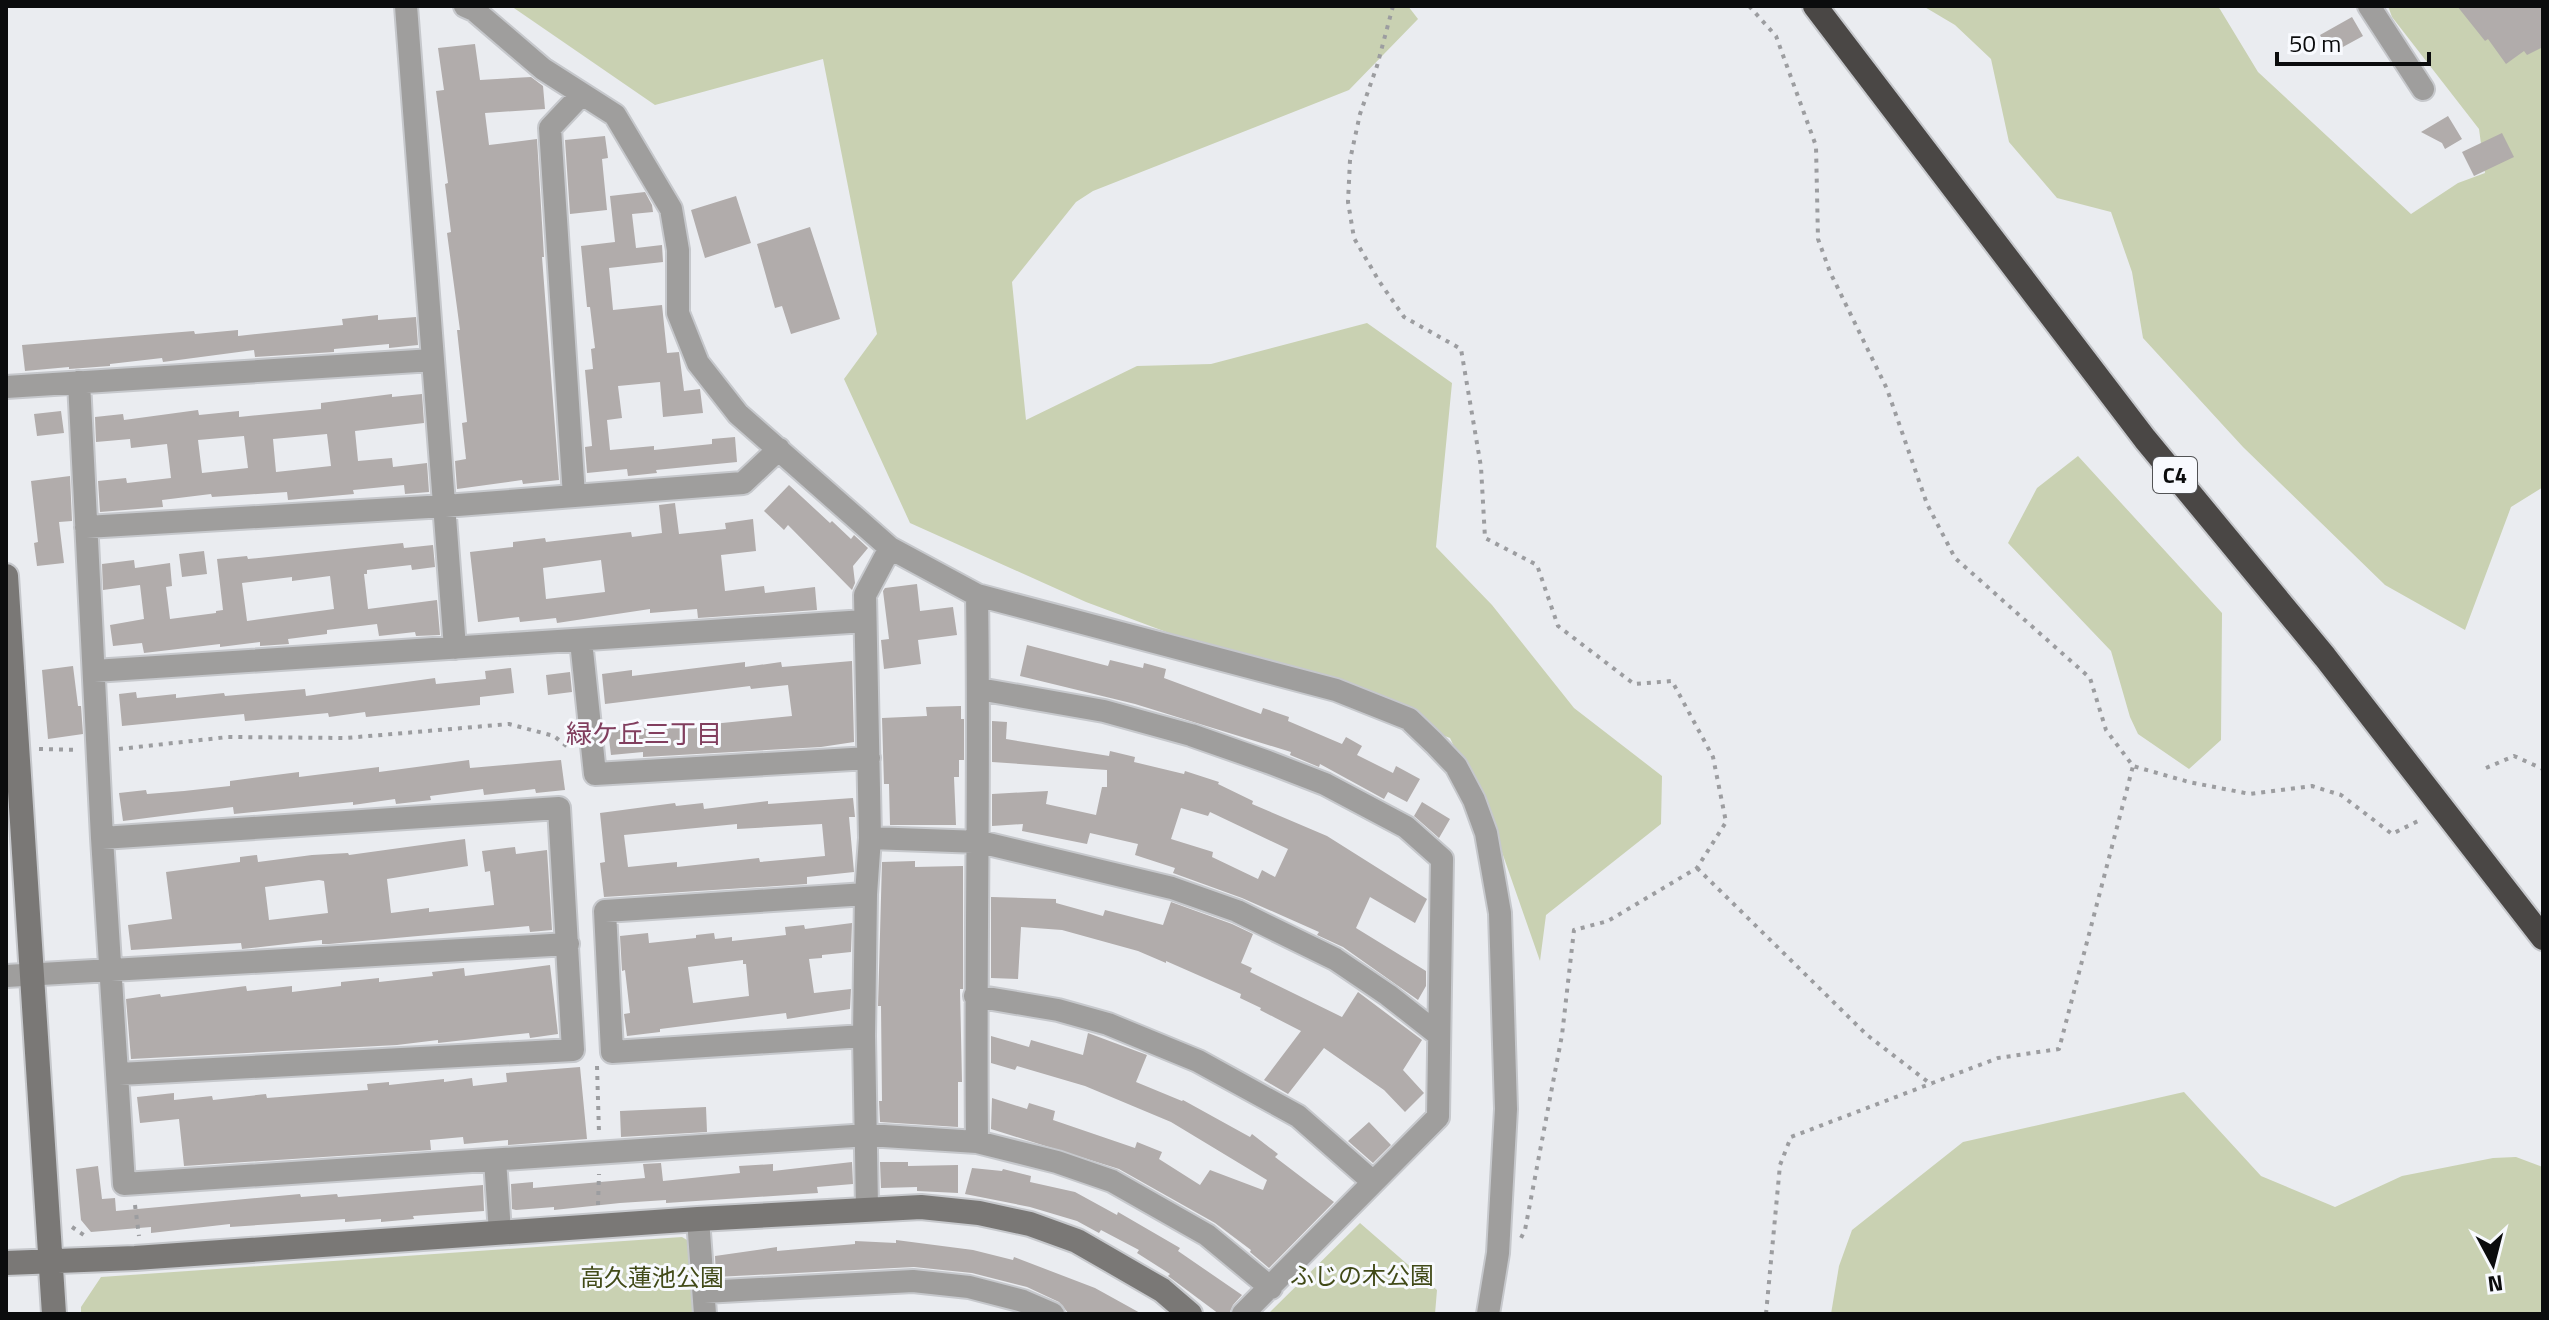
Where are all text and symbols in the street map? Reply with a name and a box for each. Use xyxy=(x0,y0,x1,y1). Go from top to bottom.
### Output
scale bar xyxy=(2277,16,2429,66)
text: 50 m xyxy=(2289,25,2341,61)
road number: C4 xyxy=(2153,457,2197,493)
district label: 緑ケ丘三丁目 xyxy=(566,714,722,753)
north arrow xyxy=(2453,1224,2533,1304)
park label: ふじの木公園 xyxy=(1290,1257,1434,1293)
park label: 高久蓮池公園 xyxy=(580,1259,724,1295)
text: N xyxy=(2486,1266,2505,1302)

